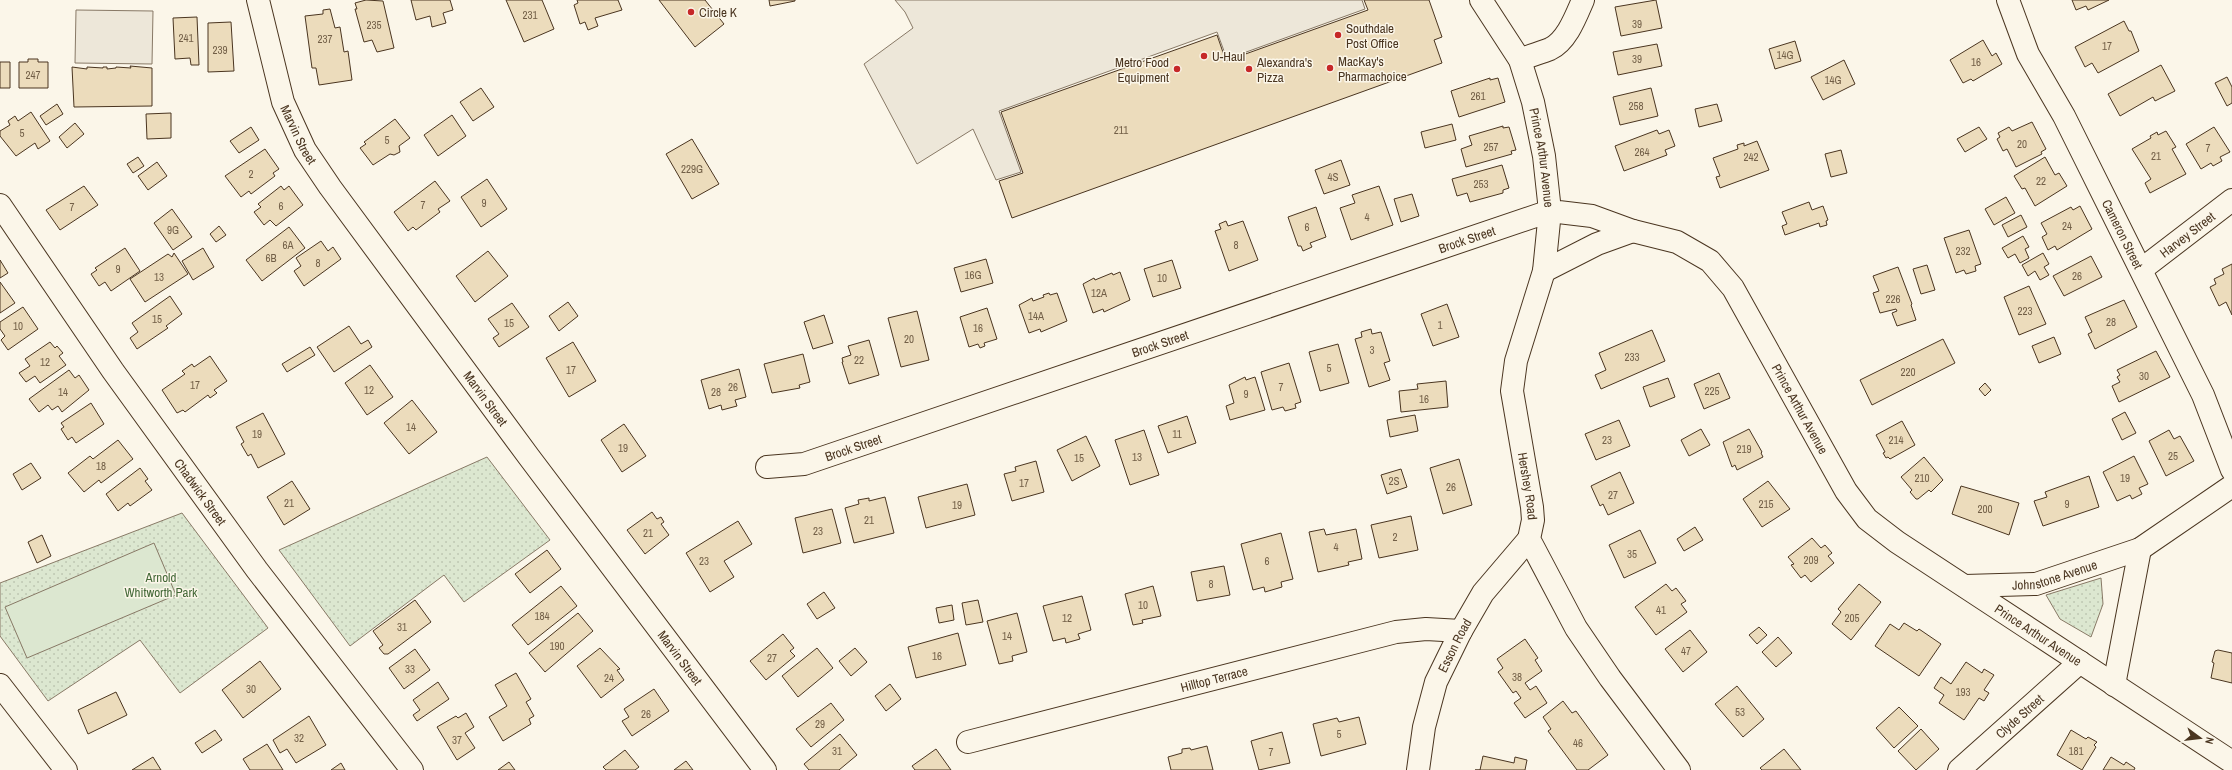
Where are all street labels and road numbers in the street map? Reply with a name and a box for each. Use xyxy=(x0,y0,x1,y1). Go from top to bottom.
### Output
street label: Marvin Street xyxy=(277,102,321,167)
street label: Prince Arthur Avenue xyxy=(1526,106,1558,208)
street label: Cameron Street xyxy=(2098,196,2147,271)
street label: Harvey Street xyxy=(2156,208,2218,261)
street label: Brock Street xyxy=(1436,222,1497,257)
street label: Brock Street xyxy=(1129,326,1191,361)
street label: Prince Arthur Avenue xyxy=(1768,361,1832,457)
street label: Marvin Street xyxy=(460,367,512,429)
street label: Brock Street xyxy=(823,430,884,465)
street label: Hershey Road xyxy=(1514,451,1541,520)
street label: Chadwick Street xyxy=(171,455,230,529)
street label: Johnstone Avenue xyxy=(2012,556,2099,593)
street label: Prince Arthur Avenue xyxy=(1992,600,2085,670)
street label: Esson Road xyxy=(1434,615,1475,675)
street label: Marvin Street xyxy=(654,627,706,688)
street label: Hilltop Terrace xyxy=(1179,662,1249,696)
street label: Clyde Street xyxy=(1992,690,2047,742)

